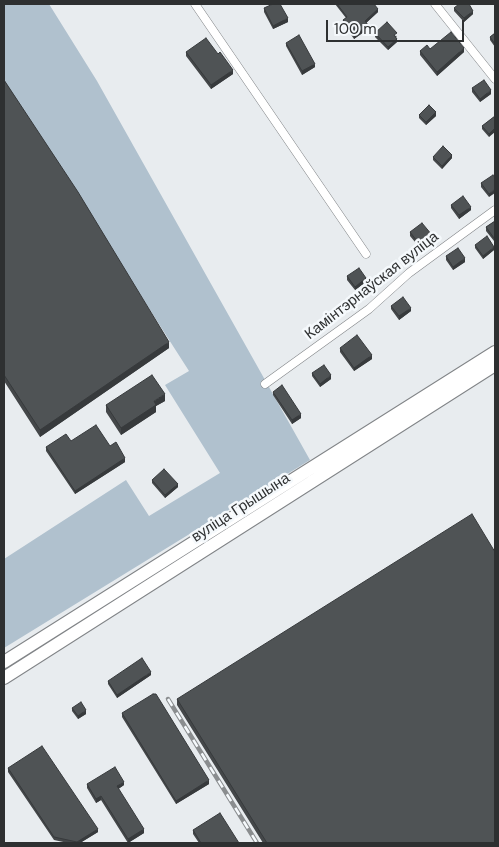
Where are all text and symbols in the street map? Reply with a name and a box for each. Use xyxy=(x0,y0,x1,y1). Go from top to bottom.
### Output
scale bar xyxy=(329,10,466,42)
text: 100 m xyxy=(334,19,377,39)
street label: Камінтэрнаўская вуліца xyxy=(302,228,442,344)
street label: вуліца Грышына xyxy=(188,469,294,547)

